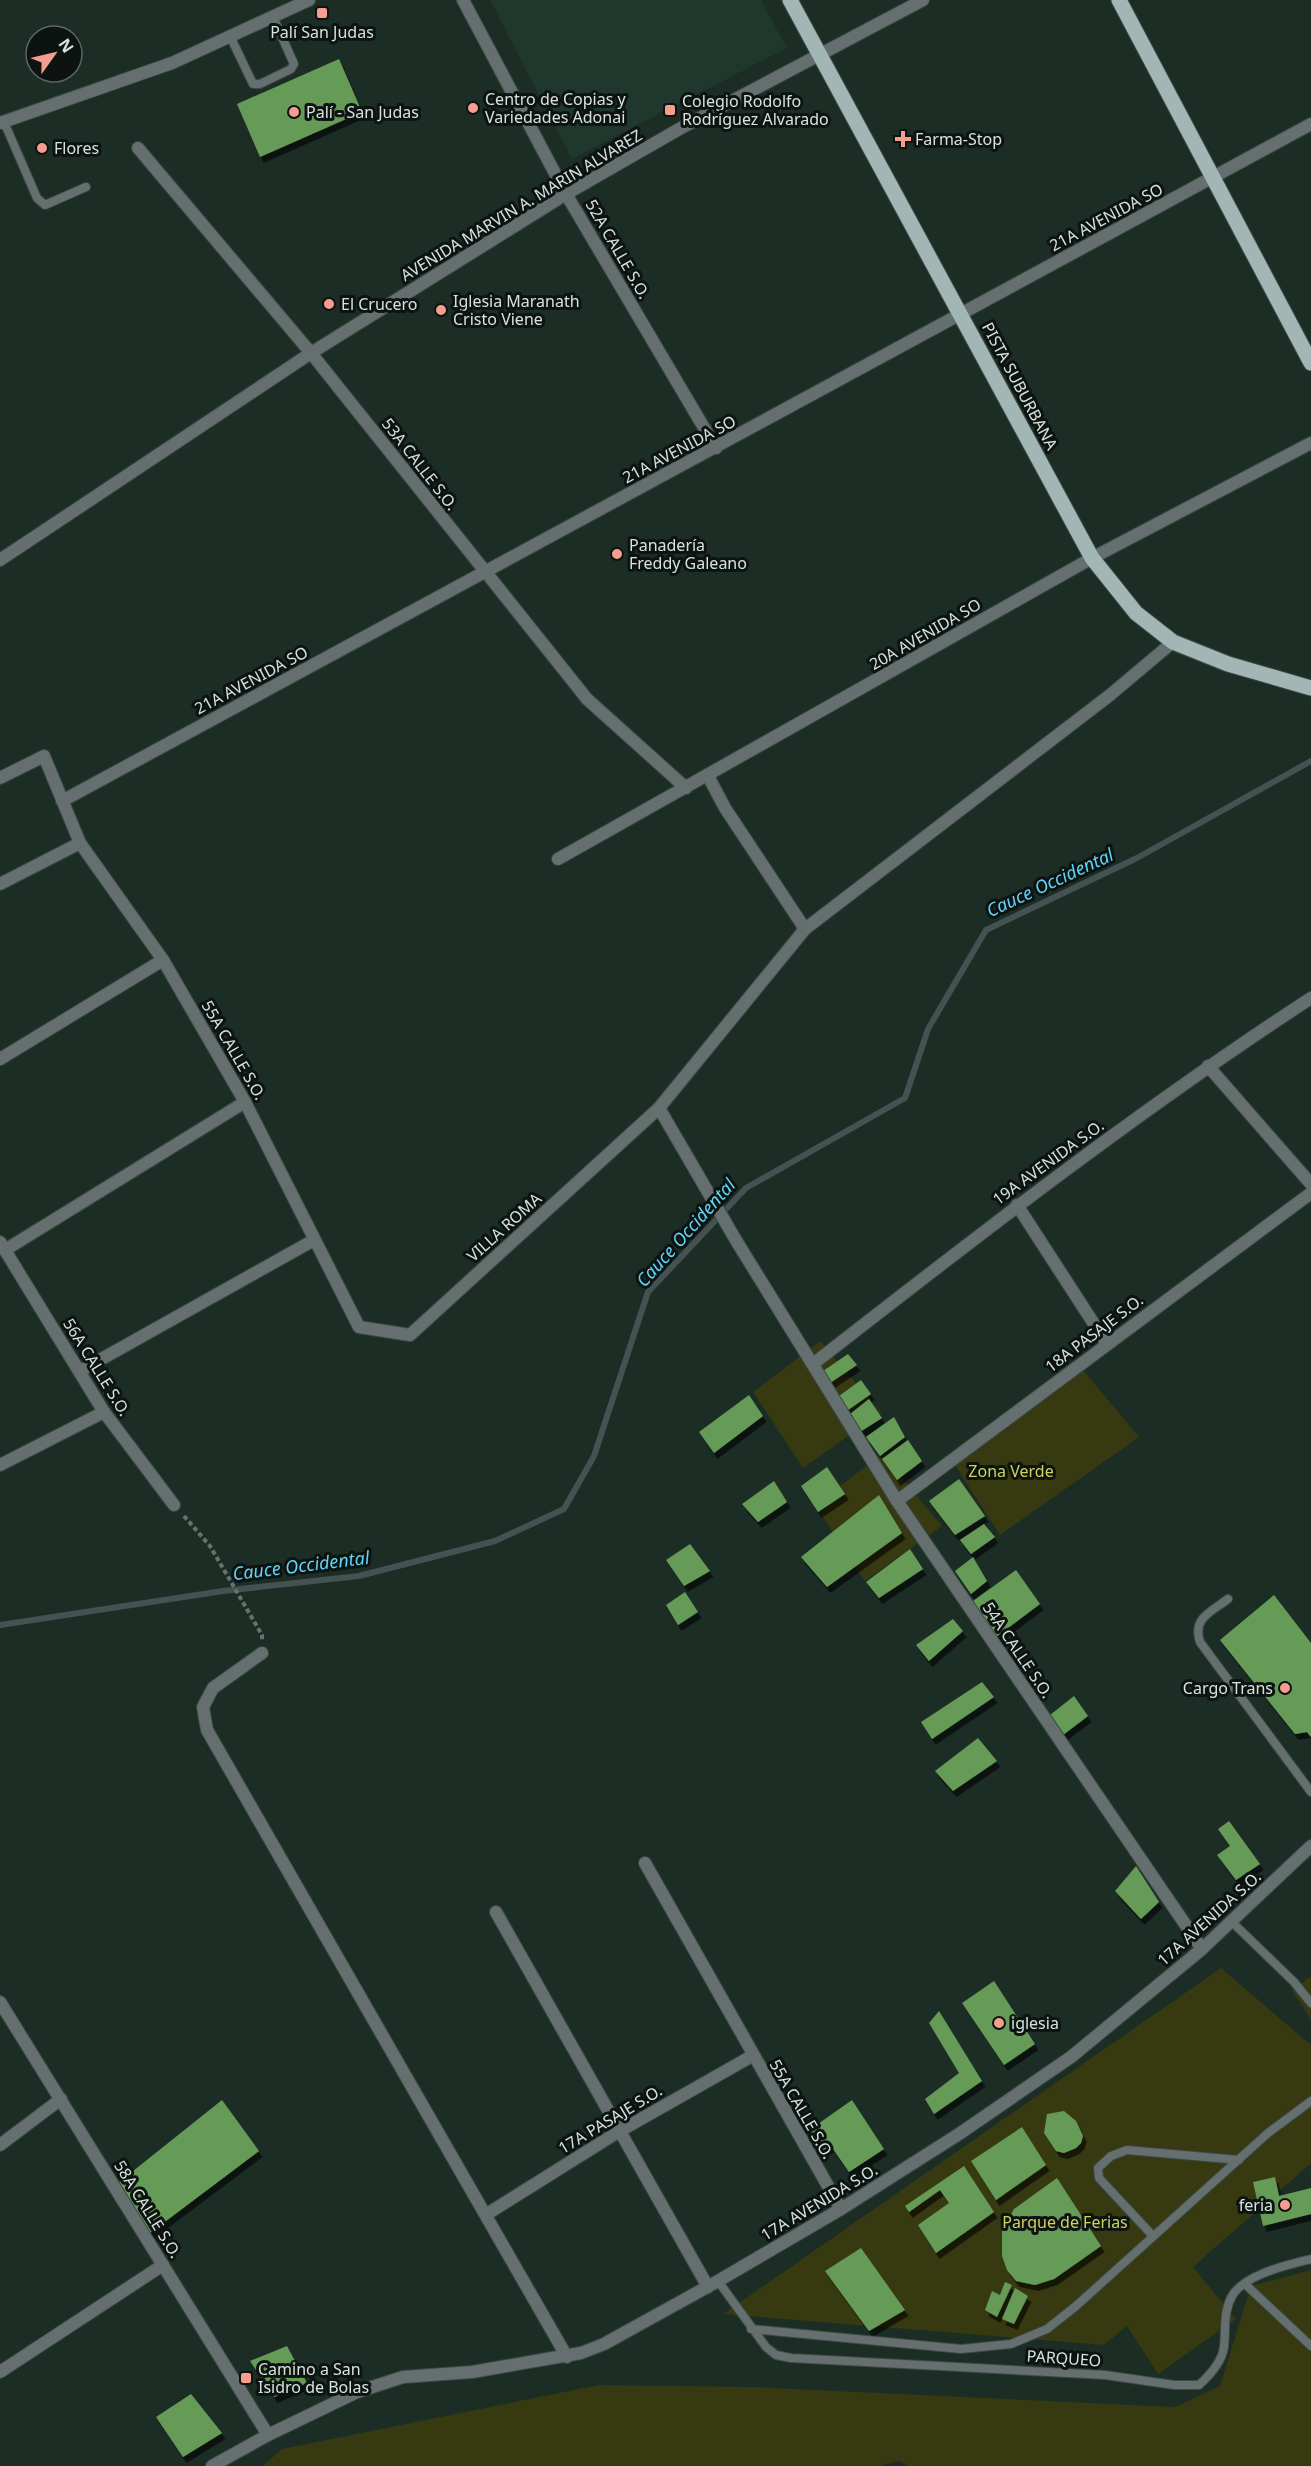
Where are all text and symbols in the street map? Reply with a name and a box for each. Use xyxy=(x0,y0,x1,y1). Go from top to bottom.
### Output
marker: Palí San Judas xyxy=(315,6,329,20)
place label: Palí San Judas xyxy=(270,21,374,43)
north arrow xyxy=(24,24,84,84)
text: N xyxy=(54,34,79,57)
place label: Centro de Copias y Variedades Adonai xyxy=(485,88,627,128)
place label: Colegio Rodolfo Rodríguez Alvarado xyxy=(682,90,829,130)
place label: Palí - San Judas xyxy=(306,101,419,123)
marker: Centro de Copias y Variedades Adonai xyxy=(466,101,480,115)
marker: Colegio Rodolfo Rodríguez Alvarado xyxy=(663,103,677,117)
marker: Palí - San Judas xyxy=(287,105,301,119)
street label: AVENIDA MARVIN A. MARIN ALVAREZ xyxy=(396,124,646,286)
place label: Farma-Stop xyxy=(915,128,1002,150)
marker: Farma-Stop xyxy=(896,132,910,146)
place label: Flores xyxy=(54,137,99,159)
marker: Flores xyxy=(35,141,49,155)
street label: 21A AVENIDA SO xyxy=(1045,178,1167,256)
street label: 52A CALLE S.O. xyxy=(581,195,655,303)
place label: Iglesia Maranath Cristo Viene xyxy=(453,290,580,330)
place label: El Crucero xyxy=(341,293,417,315)
marker: El Crucero xyxy=(322,297,336,311)
marker: Iglesia Maranath Cristo Viene xyxy=(434,303,448,317)
street label: PISTA SUBURBANA xyxy=(977,318,1063,454)
street label: 21A AVENIDA SO xyxy=(618,410,740,488)
street label: 53A CALLE S.O. xyxy=(377,413,463,515)
place label: Panadería Freddy Galeano xyxy=(629,534,747,574)
marker: Panadería Freddy Galeano xyxy=(610,547,624,561)
street label: 20A AVENIDA SO xyxy=(865,593,985,675)
street label: 21A AVENIDA SO xyxy=(190,641,312,719)
water label: Cauce Occidental xyxy=(982,842,1117,922)
street label: 55A CALLE S.O. xyxy=(197,996,271,1104)
street label: 19A AVENIDA S.O. xyxy=(988,1114,1108,1210)
water label: Cauce Occidental xyxy=(630,1173,740,1292)
street label: VILLA ROMA xyxy=(462,1187,547,1266)
street label: 18A PASAJE S.O. xyxy=(1040,1289,1148,1377)
street label: 56A CALLE S.O. xyxy=(58,1314,136,1420)
park label: Zona Verde xyxy=(968,1460,1054,1482)
water label: Cauce Occidental xyxy=(231,1545,371,1585)
street label: 54A CALLE S.O. xyxy=(978,1598,1058,1702)
place label: Cargo Trans xyxy=(1183,1677,1273,1699)
marker: Cargo Trans xyxy=(1278,1681,1292,1695)
street label: 17A AVENIDA S.O. xyxy=(1152,1865,1266,1971)
place label: iglesia xyxy=(1011,2012,1059,2034)
marker: iglesia xyxy=(992,2016,1006,2030)
street label: 55A CALLE S.O. xyxy=(765,2055,839,2163)
street label: 17A PASAJE S.O. xyxy=(554,2079,666,2159)
street label: 58A CALLE S.O. xyxy=(109,2156,187,2262)
street label: 17A AVENIDA S.O. xyxy=(757,2158,881,2246)
place label: feria xyxy=(1239,2194,1273,2216)
marker: feria xyxy=(1278,2198,1292,2212)
park label: Parque de Ferias xyxy=(1002,2211,1128,2233)
street label: PARQUEO xyxy=(1026,2344,1102,2372)
place label: Camino a San Isidro de Bolas xyxy=(258,2358,369,2398)
marker: Camino a San Isidro de Bolas xyxy=(239,2371,253,2385)

